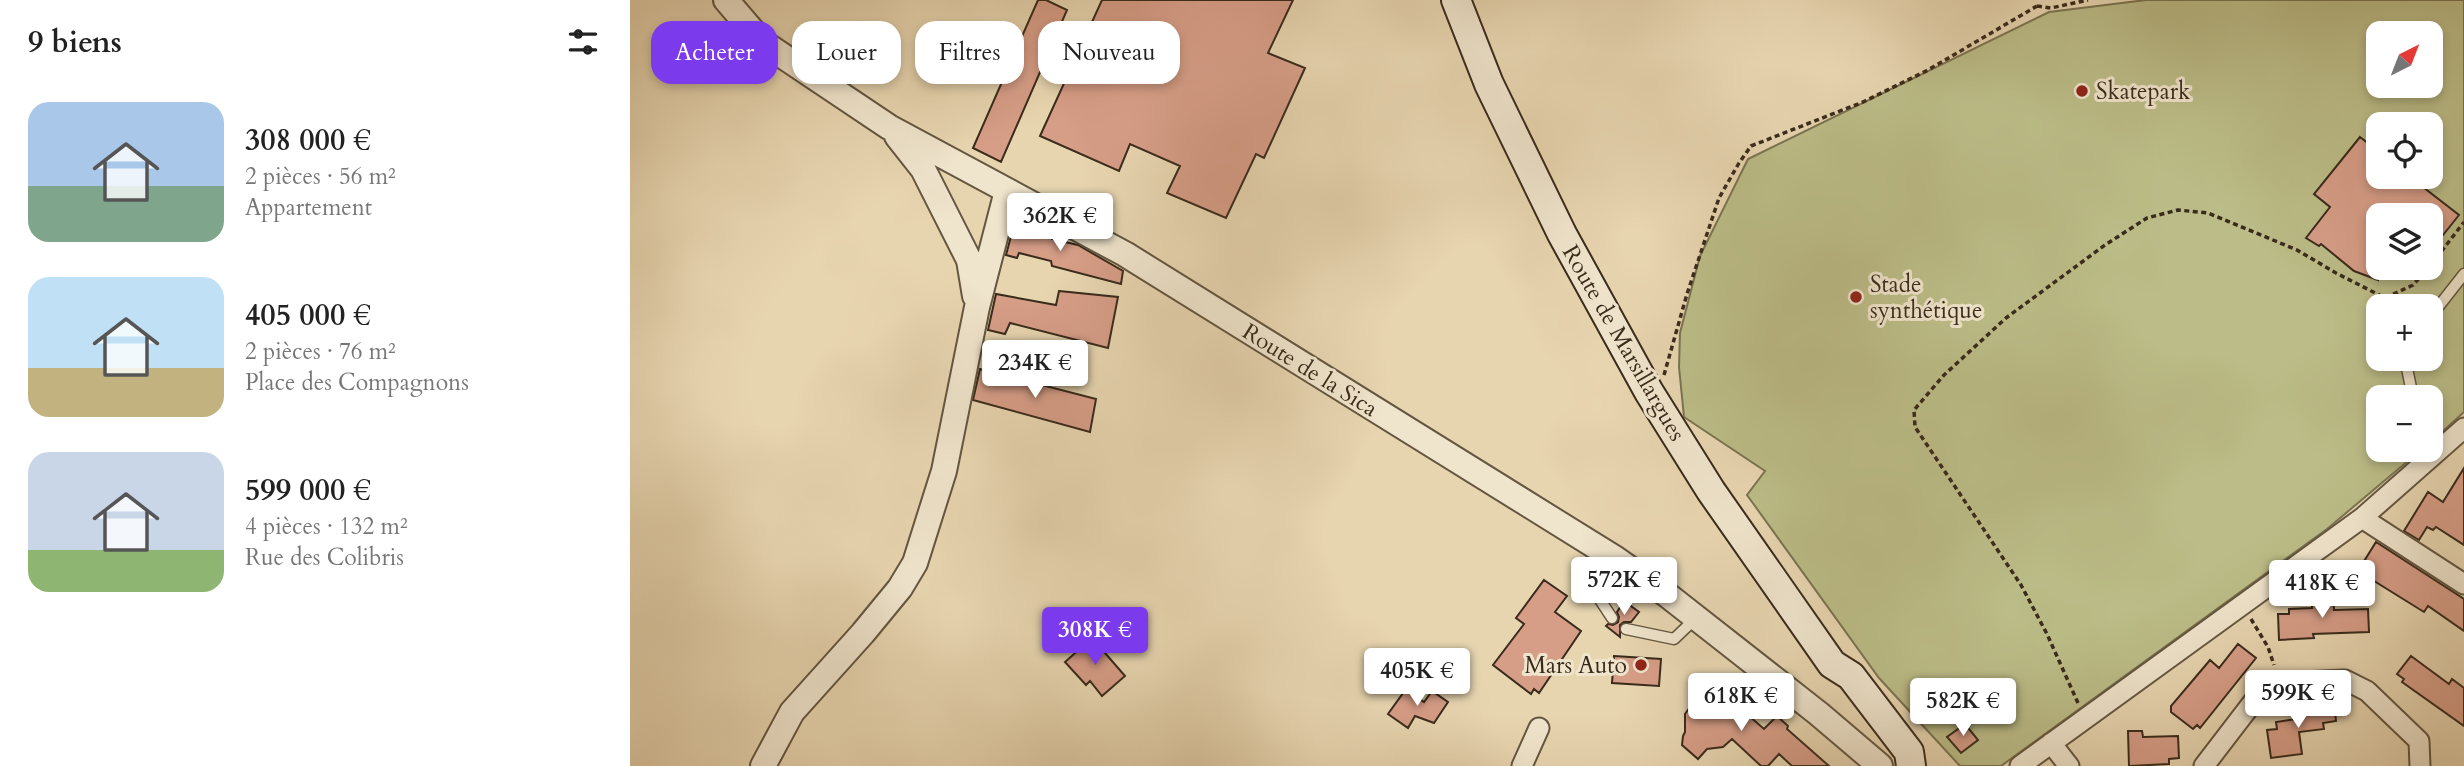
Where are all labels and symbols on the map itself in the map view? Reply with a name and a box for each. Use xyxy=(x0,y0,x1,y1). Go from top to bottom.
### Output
north arrow xyxy=(2366,21,2443,98)
place label: Skatepark xyxy=(2096,76,2191,107)
marker: Skatepark xyxy=(2074,83,2090,99)
pin: 362K € xyxy=(1003,194,1117,253)
street label: Route de Marsillargues xyxy=(1555,239,1693,447)
place label: Stade synthétique xyxy=(1870,269,1982,326)
marker: Stade synthétique xyxy=(1848,289,1864,305)
street label: Route de la Sica xyxy=(1236,316,1384,424)
pin: 234K € xyxy=(978,340,1092,400)
pin: 572K € xyxy=(1567,558,1681,617)
pin: 418K € xyxy=(2265,560,2379,620)
pin: 308K € xyxy=(1038,608,1152,667)
pin: 405K € xyxy=(1360,648,1474,708)
place label: Mars Auto xyxy=(1524,650,1627,681)
marker: Mars Auto xyxy=(1633,657,1649,673)
pin: 599K € xyxy=(2241,670,2355,730)
pin: 618K € xyxy=(1684,674,1798,733)
pin: 582K € xyxy=(1906,678,2020,738)

